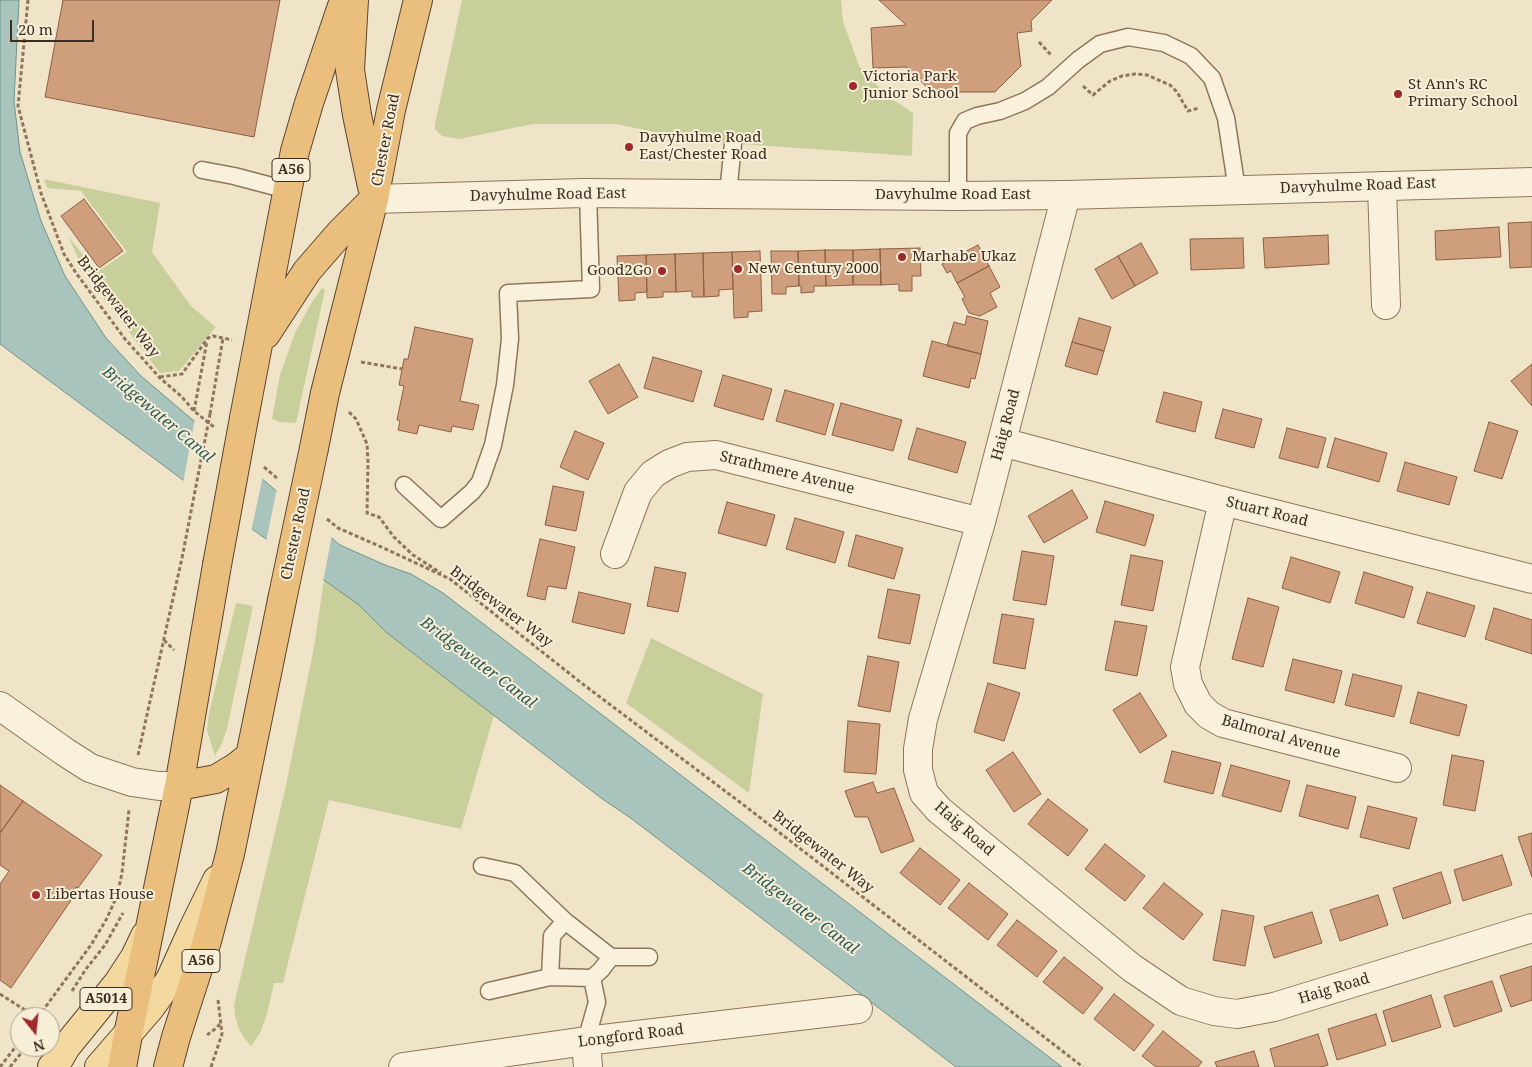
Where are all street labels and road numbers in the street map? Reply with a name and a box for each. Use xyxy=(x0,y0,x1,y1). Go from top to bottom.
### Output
street label: Chester Road xyxy=(368,92,404,188)
road number: A56 xyxy=(272,158,310,182)
street label: Davyhulme Road East xyxy=(1280,174,1436,198)
street label: Davyhulme Road East xyxy=(470,185,626,205)
street label: Davyhulme Road East xyxy=(875,186,1031,204)
street label: Bridgewater Way xyxy=(73,253,163,361)
street label: Haig Road xyxy=(988,387,1024,463)
street label: Strathmere Avenue xyxy=(718,448,856,498)
street label: Chester Road xyxy=(277,486,315,582)
street label: Stuart Road xyxy=(1224,493,1310,531)
street label: Bridgewater Way xyxy=(446,563,556,651)
street label: Balmoral Avenue xyxy=(1219,711,1343,763)
street label: Haig Road xyxy=(930,798,998,860)
street label: Bridgewater Way xyxy=(769,807,877,897)
road number: A56 xyxy=(182,949,220,972)
street label: Haig Road xyxy=(1296,970,1372,1008)
road number: A5014 xyxy=(80,988,132,1011)
street label: Longford Road xyxy=(577,1021,685,1051)

